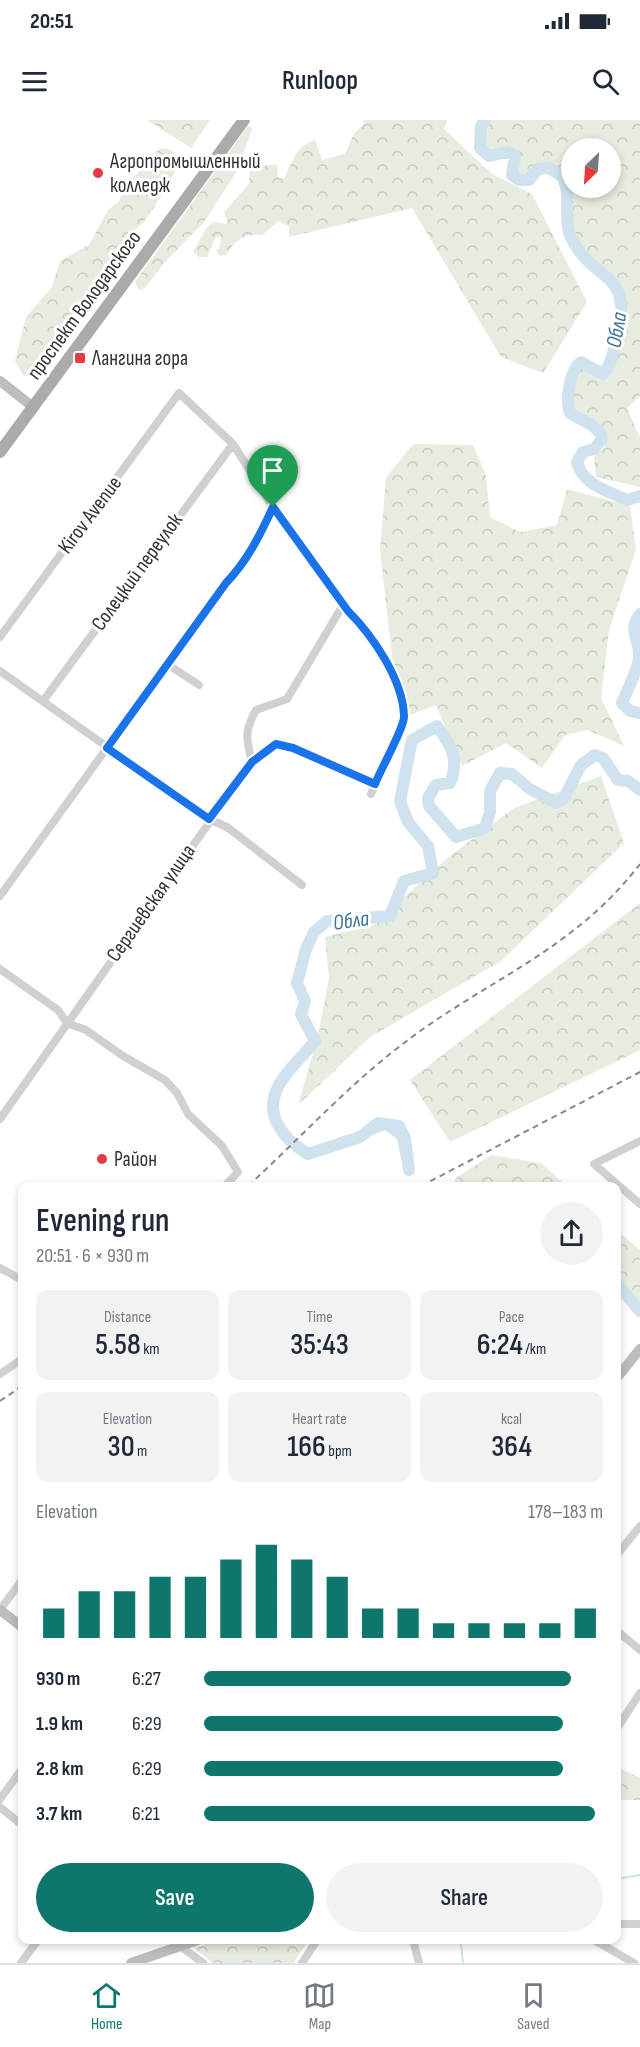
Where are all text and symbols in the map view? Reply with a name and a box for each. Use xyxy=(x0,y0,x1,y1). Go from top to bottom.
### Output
text: 20:51 xyxy=(30,8,73,35)
icon: menu xyxy=(18,65,51,98)
text: Runloop xyxy=(282,65,358,97)
icon: search xyxy=(589,65,622,98)
north arrow xyxy=(561,138,621,198)
map controls xyxy=(561,138,621,198)
place label: Агропромышленный колледж xyxy=(109,149,261,198)
marker: Агропромышленный колледж xyxy=(91,166,105,180)
street label: проспект Володарского xyxy=(22,226,146,384)
water label: Обла xyxy=(601,310,633,350)
place label: Лангина гора xyxy=(91,346,188,371)
marker: Лангина гора xyxy=(73,351,87,365)
pin xyxy=(247,445,298,507)
icon: arrive xyxy=(256,454,289,487)
street label: Kirov Avenue xyxy=(53,471,127,559)
street label: Солецкий переулок xyxy=(86,508,188,636)
street label: Сергиевская улица xyxy=(101,839,201,967)
water label: Обла xyxy=(331,905,371,937)
place label: Район xyxy=(114,1147,157,1172)
marker: Район xyxy=(95,1152,109,1166)
text: Evening run xyxy=(36,1201,170,1241)
button: share xyxy=(540,1202,603,1265)
text: 20:51 · 6 × 930 m xyxy=(36,1244,149,1268)
text: Distance xyxy=(104,1308,151,1327)
text: Time xyxy=(306,1308,333,1327)
text: Pace xyxy=(499,1308,524,1327)
text: 5.58 xyxy=(95,1327,141,1363)
text: 35:43 xyxy=(290,1327,349,1363)
text: 6:24 xyxy=(477,1327,523,1363)
text: km xyxy=(141,1340,160,1359)
text: /km xyxy=(523,1340,546,1359)
text: Elevation xyxy=(103,1410,152,1429)
text: Heart rate xyxy=(292,1410,347,1429)
text: kcal xyxy=(501,1410,522,1429)
text: 30 xyxy=(108,1429,135,1465)
text: 166 xyxy=(287,1429,326,1465)
text: 364 xyxy=(491,1429,532,1465)
text: m xyxy=(135,1442,147,1461)
text: bpm xyxy=(326,1442,352,1461)
text: Elevation xyxy=(36,1500,98,1524)
text: 178–183 m xyxy=(528,1500,603,1524)
text: 930 m xyxy=(36,1667,80,1691)
text: 6:27 xyxy=(132,1667,161,1691)
text: 1.9 km xyxy=(36,1712,83,1736)
text: 6:29 xyxy=(132,1712,162,1736)
text: 2.8 km xyxy=(36,1757,84,1781)
text: 6:29 xyxy=(132,1757,162,1781)
text: 3.7 km xyxy=(36,1802,82,1826)
text: 6:21 xyxy=(132,1802,160,1826)
button: Save xyxy=(36,1863,314,1932)
button: Share xyxy=(326,1863,603,1932)
tab: Home xyxy=(90,1979,123,2034)
tab: Map xyxy=(303,1979,336,2034)
tab: Saved xyxy=(517,1979,550,2034)

